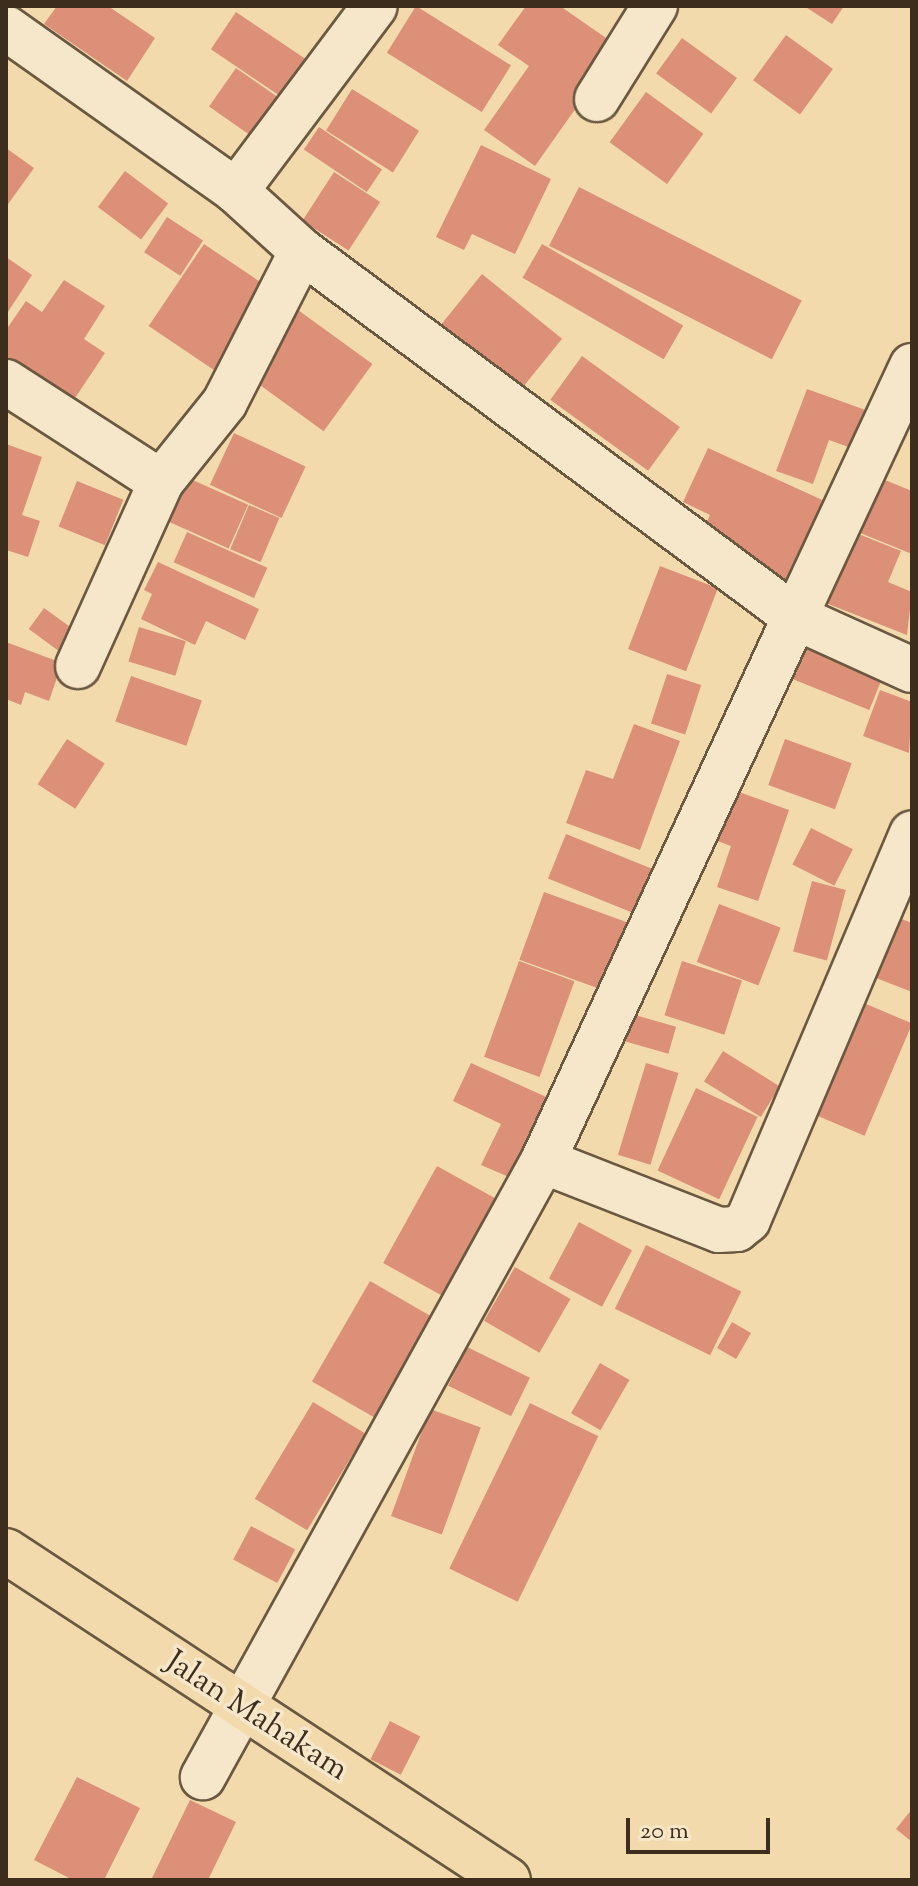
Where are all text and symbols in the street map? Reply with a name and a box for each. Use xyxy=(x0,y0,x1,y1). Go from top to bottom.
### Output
street label: Jalan Mahakam xyxy=(158,1644,354,1790)
scale bar xyxy=(630,1802,774,1852)
text: 20 m xyxy=(640,1815,689,1849)

